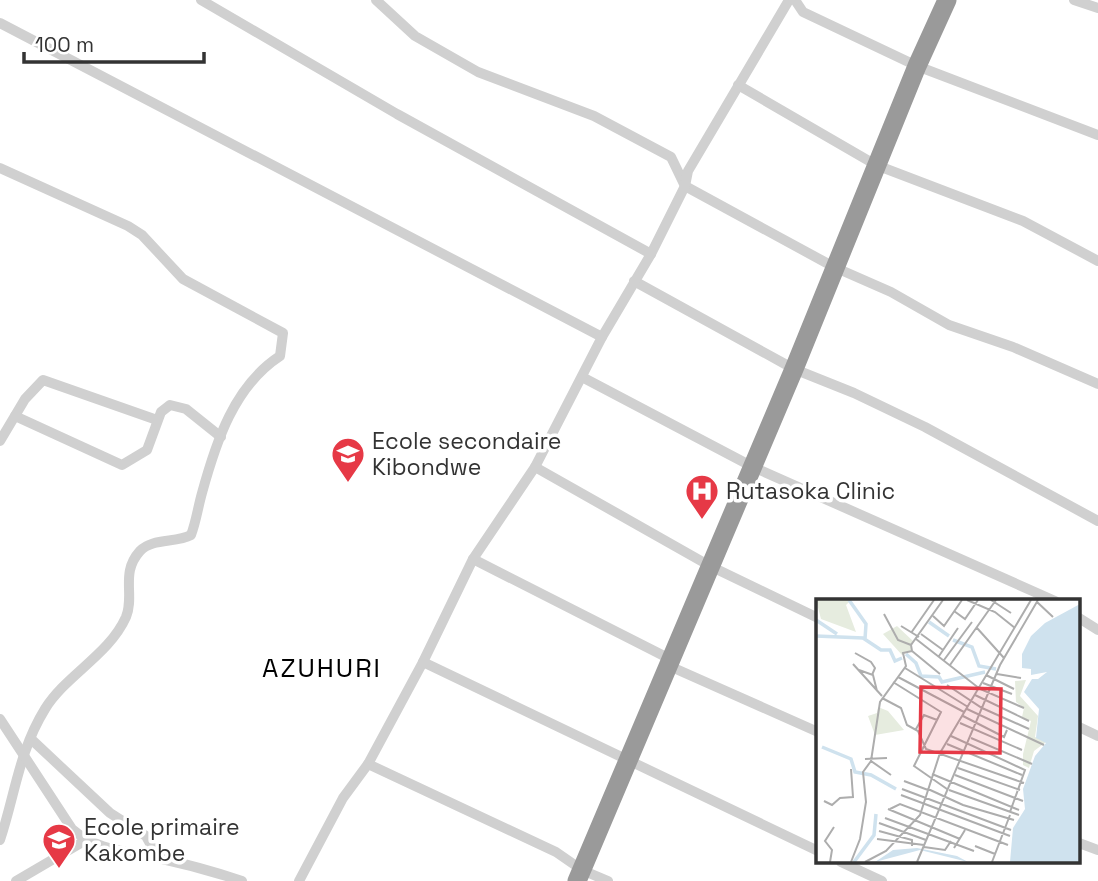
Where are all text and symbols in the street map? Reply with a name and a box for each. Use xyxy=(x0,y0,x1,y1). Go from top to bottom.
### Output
scale bar xyxy=(24,21,205,65)
text: 100 m xyxy=(35,31,94,58)
place label: Ecole secondaire Kibondwe xyxy=(372,426,561,482)
school or university icon: Ecole secondaire Kibondwe xyxy=(329,435,367,484)
hospital icon: Rutasoka Clinic xyxy=(683,472,721,521)
place label: Rutasoka Clinic xyxy=(726,476,895,506)
inset map xyxy=(816,599,1080,864)
district label: AZUHURI xyxy=(262,651,382,685)
place label: Ecole primaire Kakombe xyxy=(84,812,240,868)
school or university icon: Ecole primaire Kakombe xyxy=(40,821,78,870)

